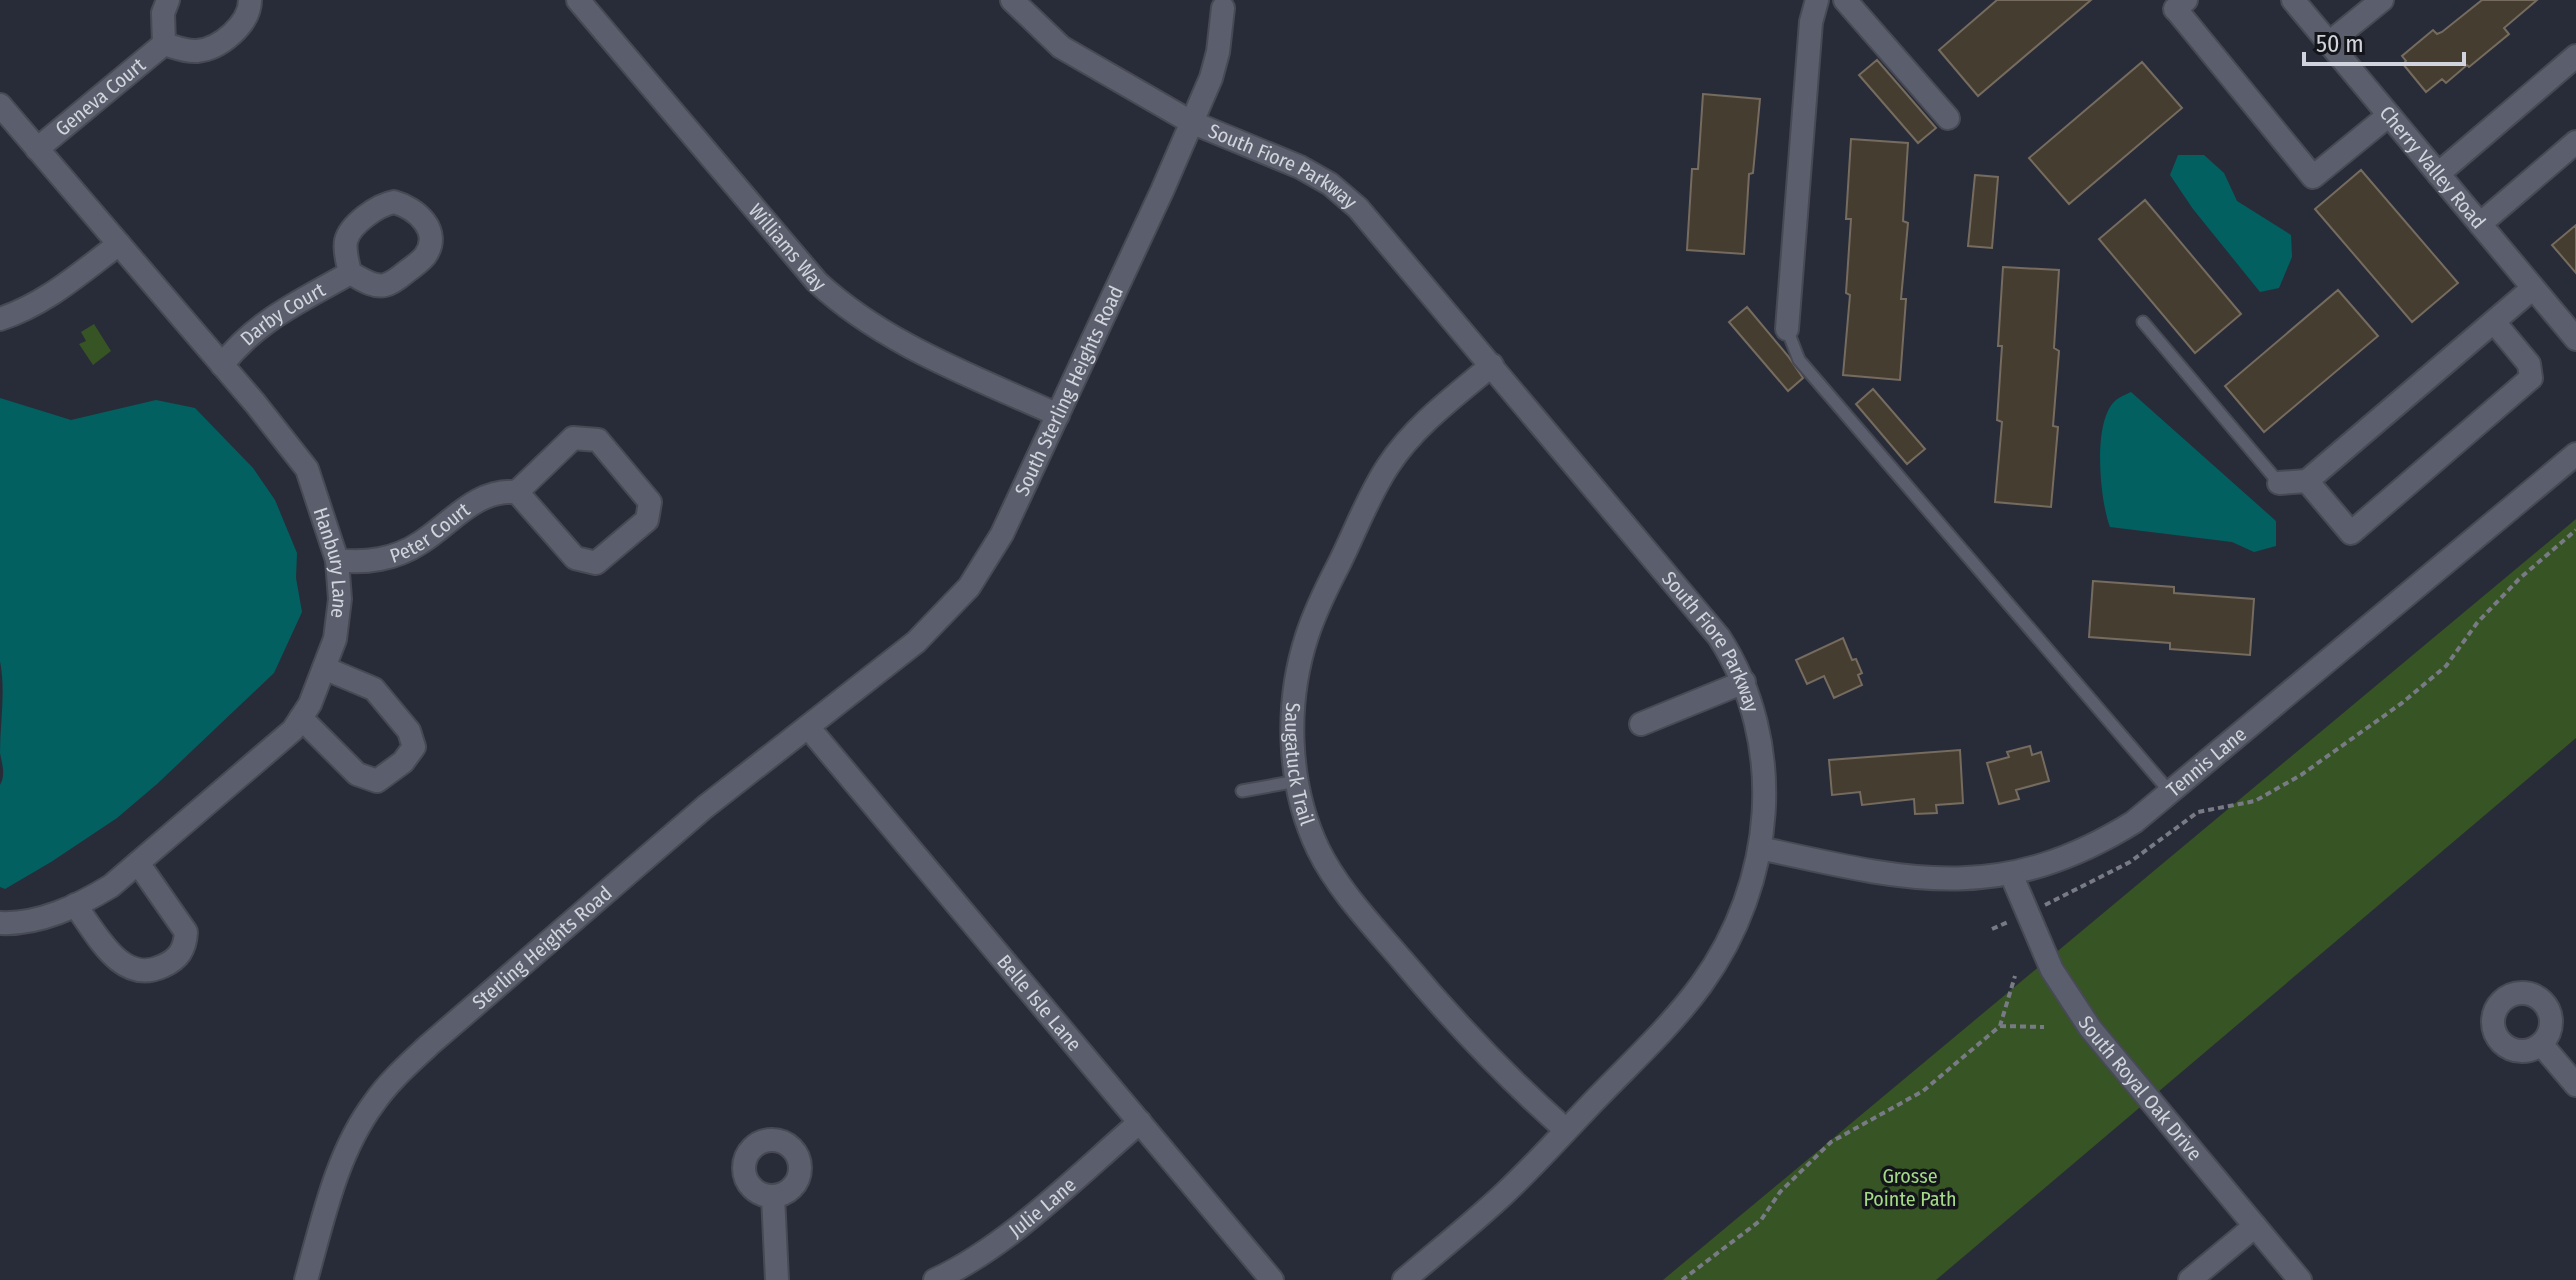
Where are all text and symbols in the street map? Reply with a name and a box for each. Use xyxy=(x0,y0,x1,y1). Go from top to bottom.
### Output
scale bar xyxy=(2304,16,2464,66)
text: 50 m xyxy=(2316,30,2364,58)
street label: Geneva Court xyxy=(50,52,150,141)
street label: Cherry Valley Road xyxy=(2375,101,2491,234)
street label: South Fiore Parkway xyxy=(1205,118,1362,214)
street label: Williams Way xyxy=(744,199,831,296)
street label: Darby Court xyxy=(235,277,329,350)
street label: South Sterling Heights Road xyxy=(1010,282,1128,500)
street label: Peter Court xyxy=(387,497,475,568)
street label: Hanbury Lane xyxy=(308,504,352,620)
street label: South Fiore Parkway xyxy=(1657,566,1764,715)
street label: Saugatuck Trail xyxy=(1280,702,1319,828)
street label: Tennis Lane xyxy=(2162,722,2251,802)
street label: Sterling Heights Road xyxy=(467,881,617,1014)
street label: Belle Isle Lane xyxy=(992,950,1087,1056)
street label: South Royal Oak Drive xyxy=(2073,1011,2207,1165)
park label: Grosse Pointe Path xyxy=(1863,1164,1957,1211)
street label: Julie Lane xyxy=(1004,1172,1081,1242)

